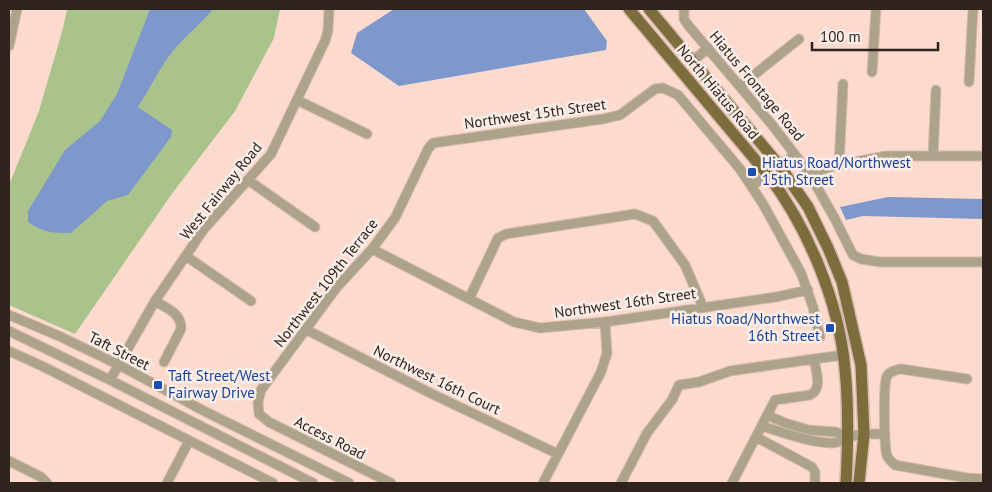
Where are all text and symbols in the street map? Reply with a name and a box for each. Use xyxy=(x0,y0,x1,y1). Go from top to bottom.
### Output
scale bar xyxy=(812,20,938,52)
street label: Hiatus Frontage Road xyxy=(706,27,809,145)
text: 100 m xyxy=(820,27,861,46)
street label: North Hiatus Road xyxy=(673,40,764,143)
street label: Northwest 15th Street xyxy=(463,94,607,133)
street label: West Fairway Road xyxy=(176,138,266,243)
place label: Hiatus Road/Northwest 15th Street xyxy=(762,153,911,189)
marker: Hiatus Road/Northwest 15th Street xyxy=(746,166,758,178)
street label: Northwest 109th Terrace xyxy=(270,215,382,351)
street label: Northwest 16th Street xyxy=(553,283,697,322)
place label: Hiatus Road/Northwest 16th Street xyxy=(671,309,820,345)
marker: Hiatus Road/Northwest 16th Street xyxy=(824,322,836,334)
street label: Taft Street xyxy=(85,327,153,374)
street label: Northwest 16th Court xyxy=(370,340,504,419)
place label: Taft Street/West Fairway Drive xyxy=(168,366,270,402)
marker: Taft Street/West Fairway Drive xyxy=(152,379,164,391)
street label: Access Road xyxy=(291,412,369,464)

